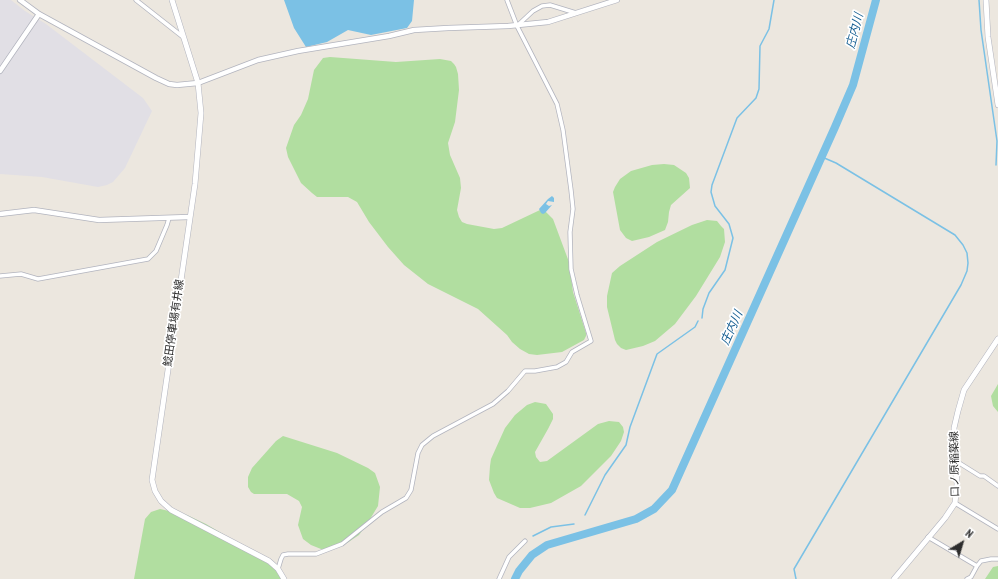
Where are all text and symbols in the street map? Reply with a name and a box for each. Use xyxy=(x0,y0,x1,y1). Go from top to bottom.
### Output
water label: 庄内川 xyxy=(843,12,867,50)
street label: 鯰田停車場有井線 xyxy=(161,279,187,367)
water label: 庄内川 xyxy=(718,309,746,347)
street label: 口ノ原稲築線 xyxy=(948,431,962,497)
north arrow xyxy=(942,523,982,563)
text: N xyxy=(963,526,976,541)

